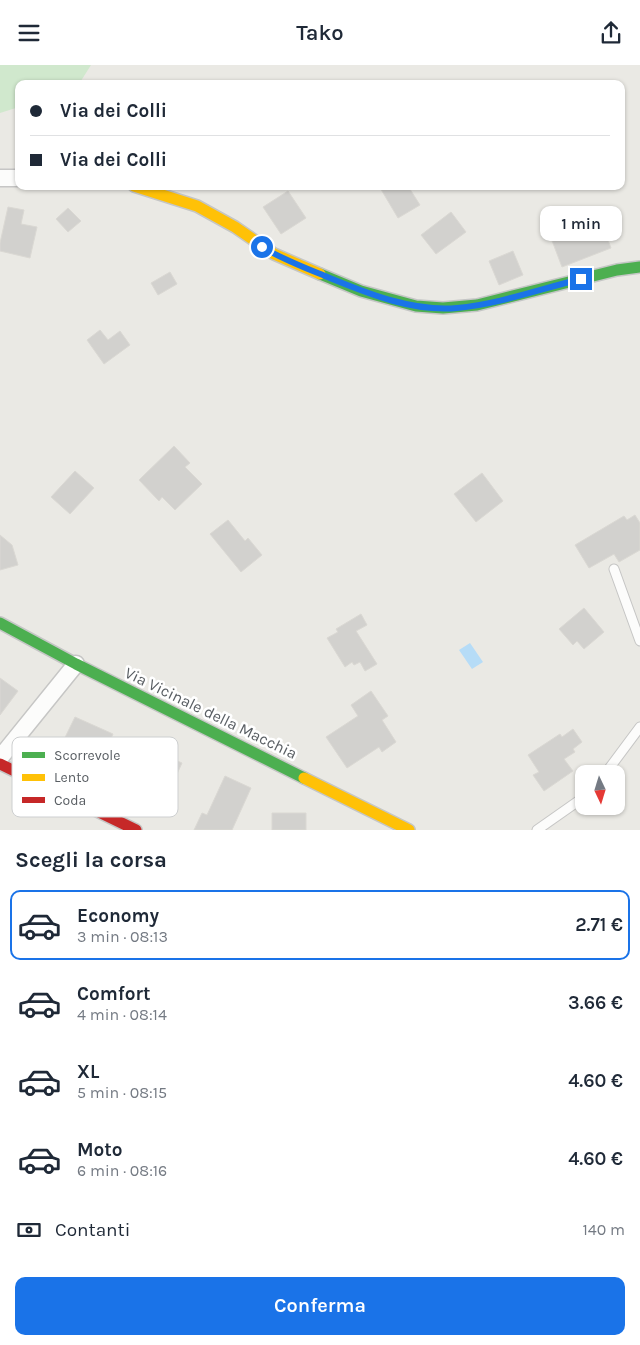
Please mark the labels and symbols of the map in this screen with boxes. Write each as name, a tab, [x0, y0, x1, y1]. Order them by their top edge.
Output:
callout: 1 min	[540, 207, 622, 241]
route start	[251, 236, 273, 258]
route end	[570, 268, 592, 290]
street label: Via Vicinale della Macchia	[122, 663, 300, 763]
legend	[12, 737, 178, 817]
text: Scorrevole	[54, 747, 120, 764]
north arrow	[575, 765, 625, 815]
text: Lento	[54, 769, 89, 786]
text: Coda	[54, 792, 86, 809]

